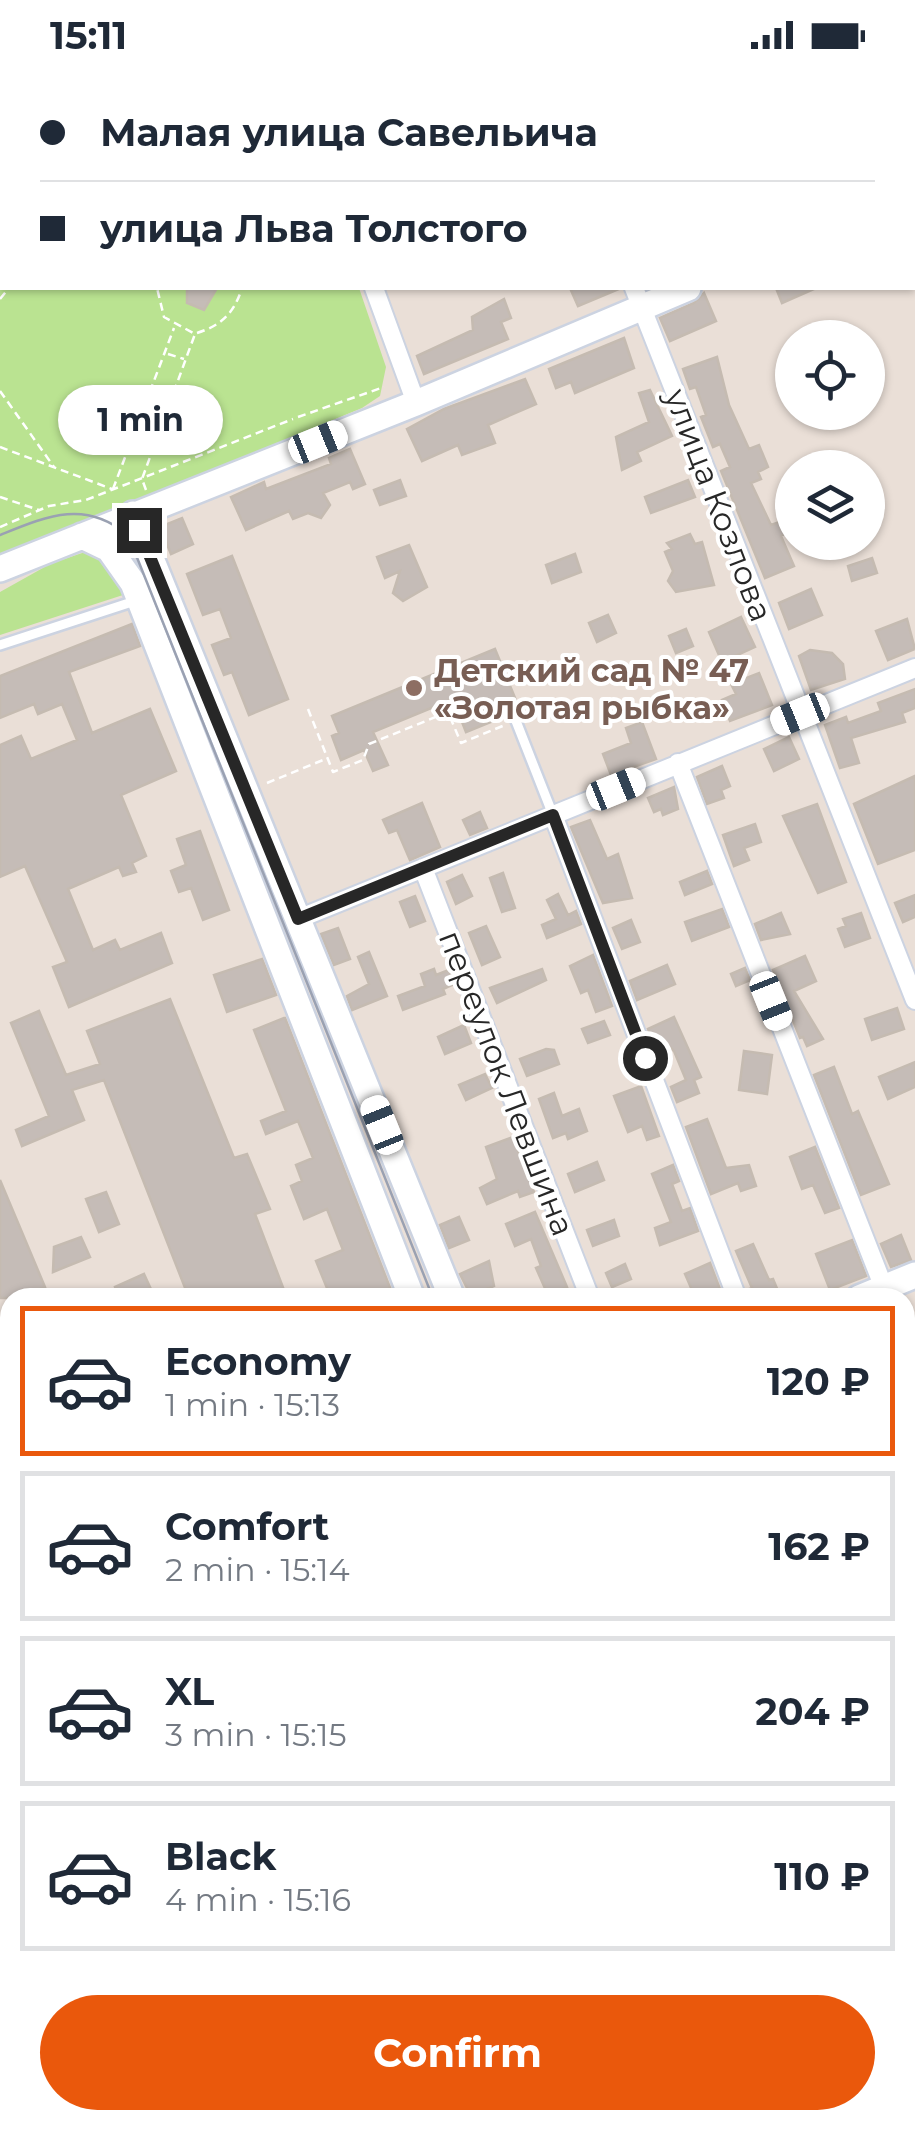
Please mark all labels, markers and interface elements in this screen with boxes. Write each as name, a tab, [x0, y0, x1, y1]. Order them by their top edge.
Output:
text: 15:11	[50, 12, 127, 59]
text: Малая улица Савельича	[100, 109, 598, 156]
text: улица Льва Толстого	[100, 205, 528, 252]
map controls	[775, 320, 885, 560]
button: locate	[775, 320, 885, 430]
street label: улица Козлова	[656, 382, 781, 627]
callout: 1 min	[56, 385, 222, 455]
text: 1 min	[97, 400, 184, 439]
car	[285, 417, 351, 467]
button: layers	[775, 450, 885, 560]
route end	[117, 508, 162, 553]
place label: Детский сад № 47 «Золотая рыбка»	[434, 651, 749, 727]
marker: Детский сад № 47 «Золотая рыбка»	[403, 677, 425, 699]
car	[767, 689, 833, 739]
car	[583, 764, 649, 814]
street label: переулок Левшина	[431, 925, 583, 1241]
car	[746, 968, 796, 1034]
route start	[623, 1036, 668, 1081]
car	[357, 1092, 407, 1158]
icon: car	[45, 1336, 135, 1426]
text: Economy	[165, 1338, 351, 1385]
text: 120 ₽	[767, 1358, 870, 1405]
text: 1 min · 15:13	[165, 1385, 340, 1424]
icon: car	[45, 1501, 135, 1591]
text: Comfort	[165, 1503, 329, 1550]
text: 162 ₽	[768, 1523, 870, 1570]
text: 2 min · 15:14	[165, 1550, 350, 1589]
icon: car	[45, 1666, 135, 1756]
text: XL	[165, 1668, 214, 1715]
text: 204 ₽	[755, 1688, 870, 1735]
text: 3 min · 15:15	[165, 1715, 347, 1754]
icon: car	[45, 1831, 135, 1921]
text: Black	[165, 1833, 276, 1880]
text: 110 ₽	[774, 1853, 870, 1900]
text: 4 min · 15:16	[165, 1880, 351, 1919]
button: Confirm	[40, 1995, 875, 2110]

